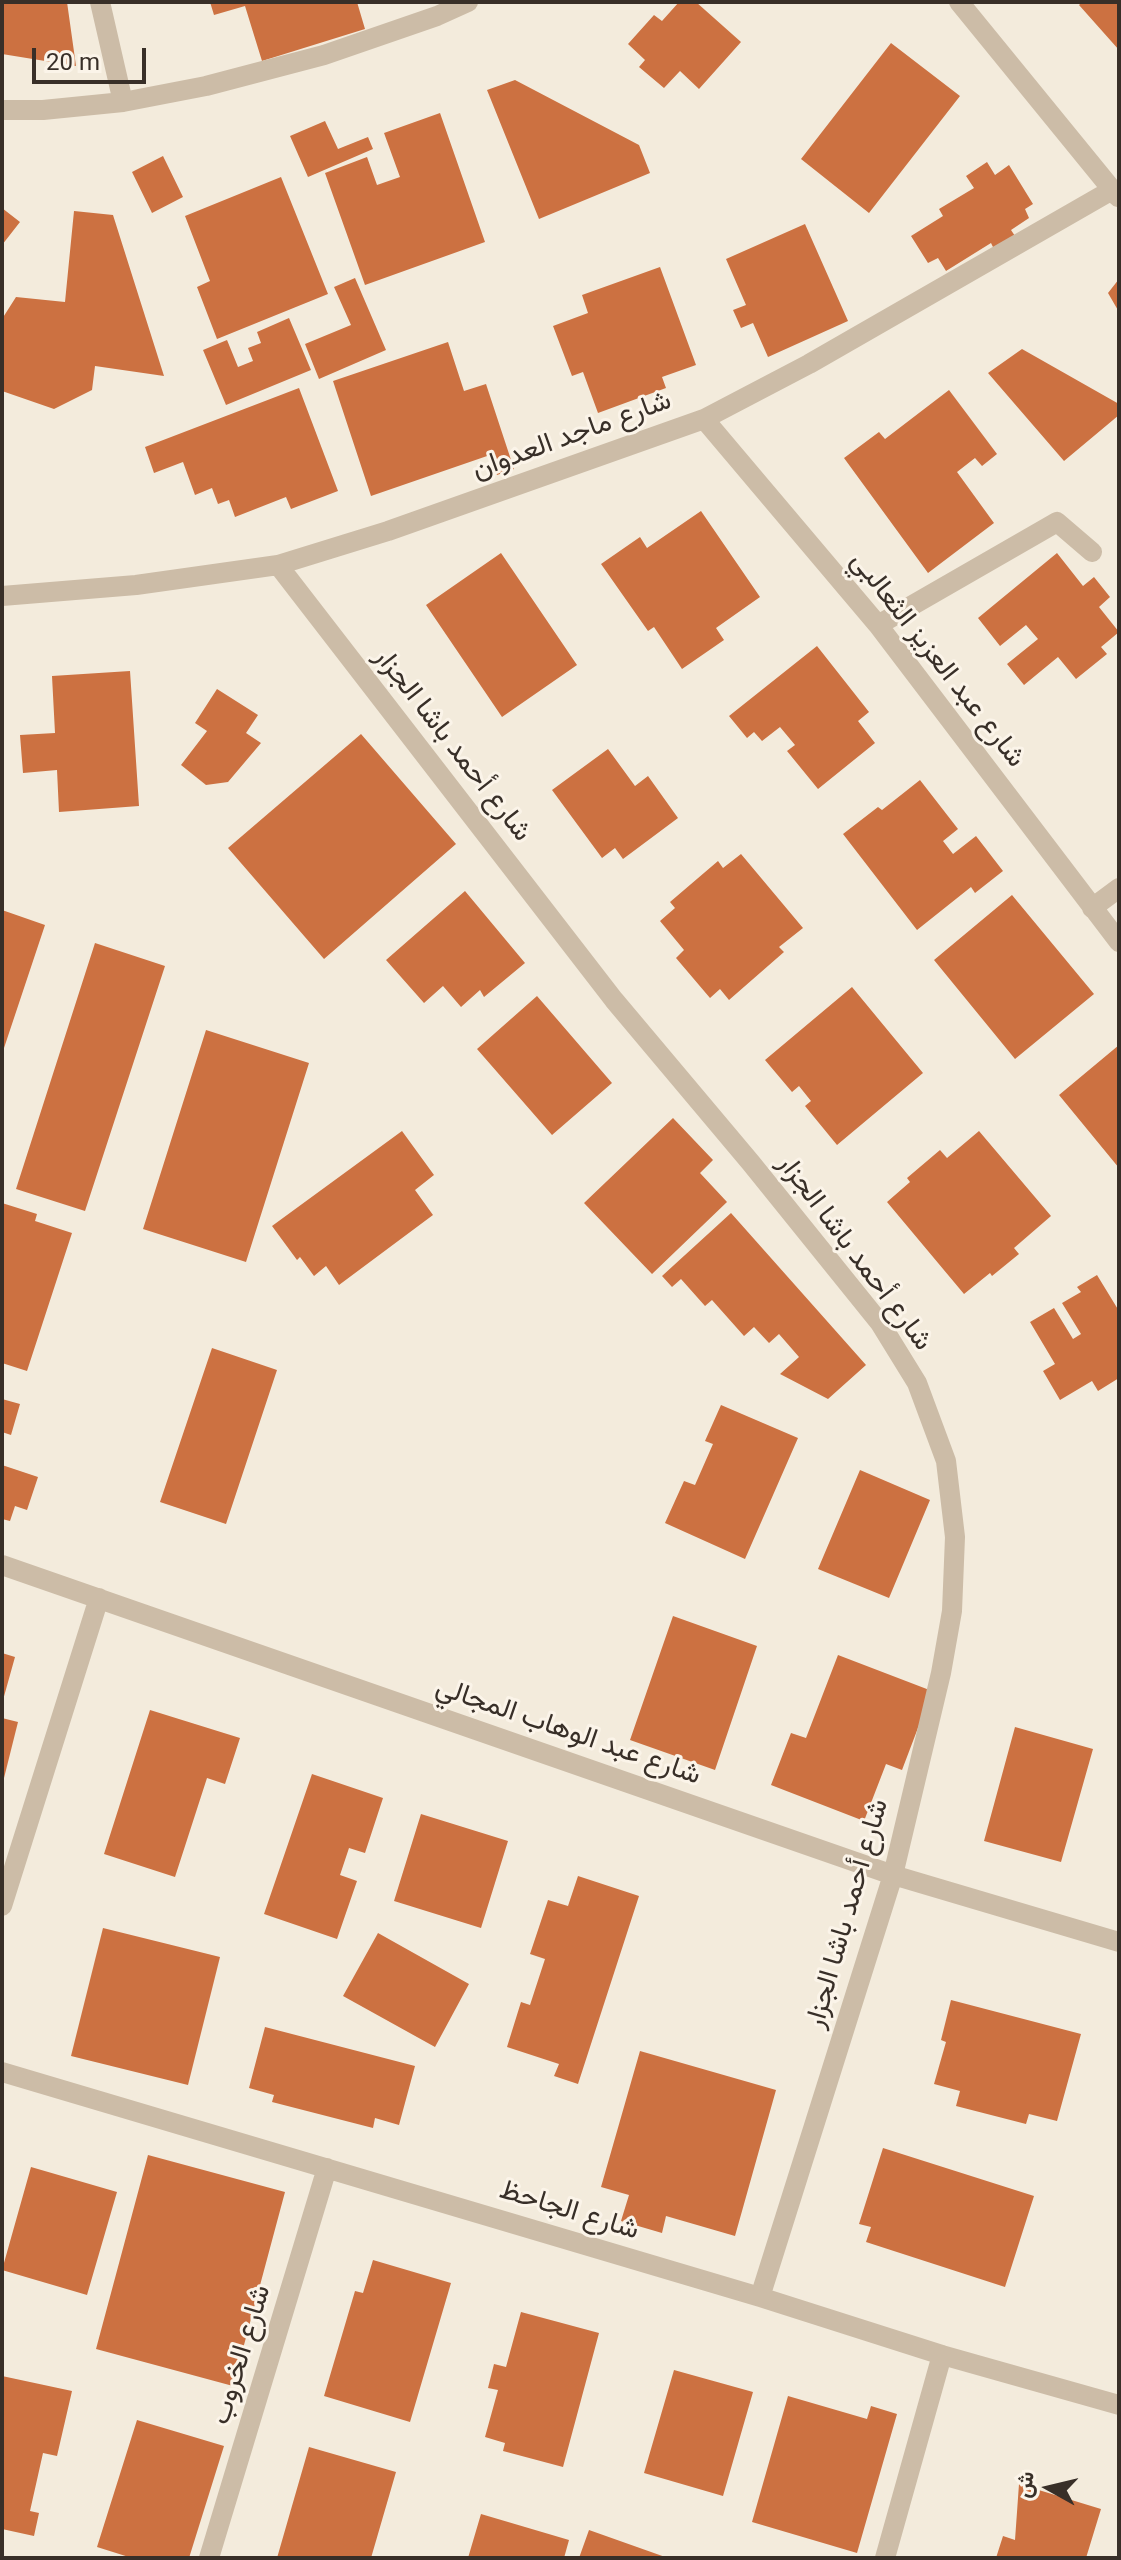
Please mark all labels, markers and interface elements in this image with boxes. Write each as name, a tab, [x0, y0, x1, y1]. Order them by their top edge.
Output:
scale bar	[36, 32, 150, 82]
text: 20 m	[46, 48, 100, 76]
street label: شارع ماجد العدوان	[468, 384, 676, 488]
street label: شارع عبد العزيز الثعالبي	[842, 545, 1032, 775]
street label: شارع أحمد باشا الجزار	[366, 641, 538, 849]
street label: شارع أحمد باشا الجزار	[769, 1148, 939, 1358]
street label: شارع عبد الوهاب المجالي	[431, 1671, 705, 1793]
street label: شارع أحمد باشا الجزار	[799, 1795, 897, 2033]
street label: شارع الجاحظ	[495, 2174, 643, 2248]
street label: شارع الخروب	[205, 2281, 279, 2429]
north arrow	[1009, 2448, 1089, 2528]
text: ش	[1011, 2470, 1039, 2499]

